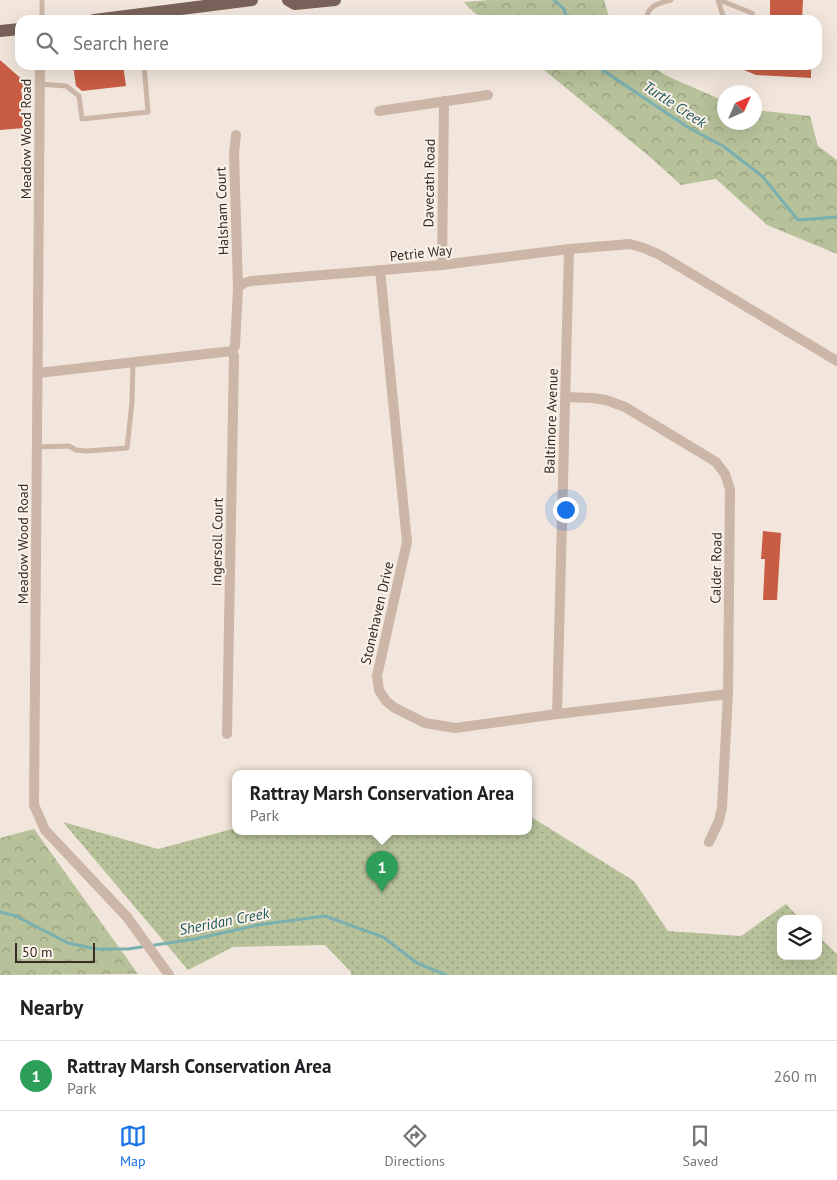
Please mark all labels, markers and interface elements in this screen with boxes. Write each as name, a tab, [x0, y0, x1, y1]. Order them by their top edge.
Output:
search box	[15, 15, 822, 70]
icon: search	[33, 29, 61, 57]
text: Search here	[73, 31, 169, 55]
water label: Turtle Creek	[640, 76, 711, 132]
street label: Meadow Wood Road	[17, 79, 35, 199]
north arrow	[717, 85, 762, 130]
street label: Davecath Road	[419, 138, 439, 228]
street label: Halsham Court	[211, 166, 233, 256]
street label: Petrie Way	[389, 241, 454, 265]
street label: Baltimore Avenue	[540, 368, 562, 474]
street label: Meadow Wood Road	[14, 484, 32, 604]
street label: Ingersoll Court	[207, 497, 227, 587]
your location	[553, 497, 579, 523]
street label: Calder Road	[706, 532, 726, 604]
street label: Stonehaven Drive	[356, 560, 398, 666]
popup	[232, 770, 532, 835]
text: Rattray Marsh Conservation Area	[250, 781, 514, 805]
text: Park	[250, 805, 279, 825]
pin: 1	[366, 851, 398, 892]
water label: Sheridan Creek	[177, 903, 272, 939]
map controls	[777, 915, 822, 960]
button: layers	[777, 915, 822, 960]
scale bar	[15, 940, 95, 963]
text: 50 m	[22, 943, 52, 961]
text: Nearby	[20, 994, 83, 1021]
text: Rattray Marsh Conservation Area	[67, 1054, 331, 1078]
text: 1	[31, 1066, 41, 1086]
text: 260 m	[774, 1066, 817, 1086]
text: Park	[67, 1078, 96, 1098]
tab: Map	[119, 1122, 147, 1170]
tab: Directions	[384, 1122, 445, 1170]
tab: Saved	[683, 1122, 718, 1170]

